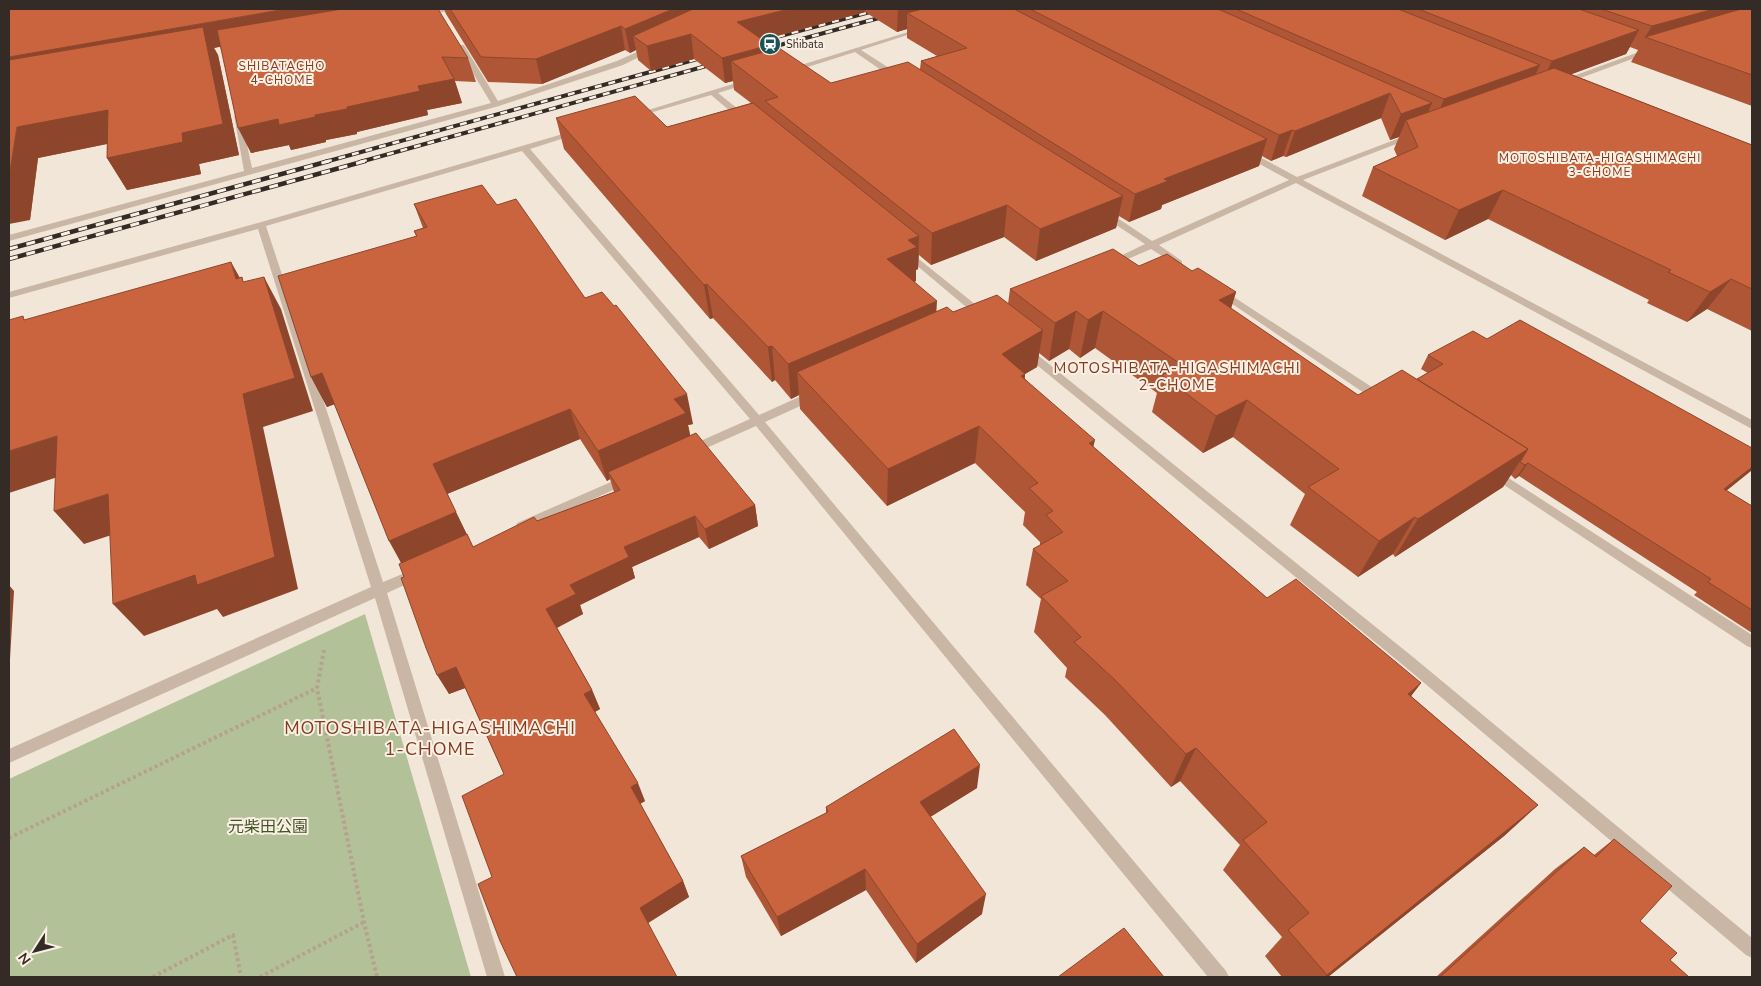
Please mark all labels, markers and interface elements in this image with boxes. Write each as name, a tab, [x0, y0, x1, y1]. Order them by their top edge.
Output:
station icon: Shibata	[758, 32, 782, 56]
place label: Shibata	[786, 37, 824, 52]
district label: SHIBATACHO 4-CHOME	[239, 58, 325, 88]
district label: MOTOSHIBATA-HIGASHIMACHI 3-CHOME	[1499, 150, 1701, 180]
district label: MOTOSHIBATA-HIGASHIMACHI 2-CHOME	[1053, 358, 1301, 395]
district label: MOTOSHIBATA-HIGASHIMACHI 1-CHOME	[284, 716, 576, 761]
park label: 元柴田公園	[228, 816, 308, 838]
north arrow	[10, 926, 60, 976]
text: N	[14, 949, 36, 968]

